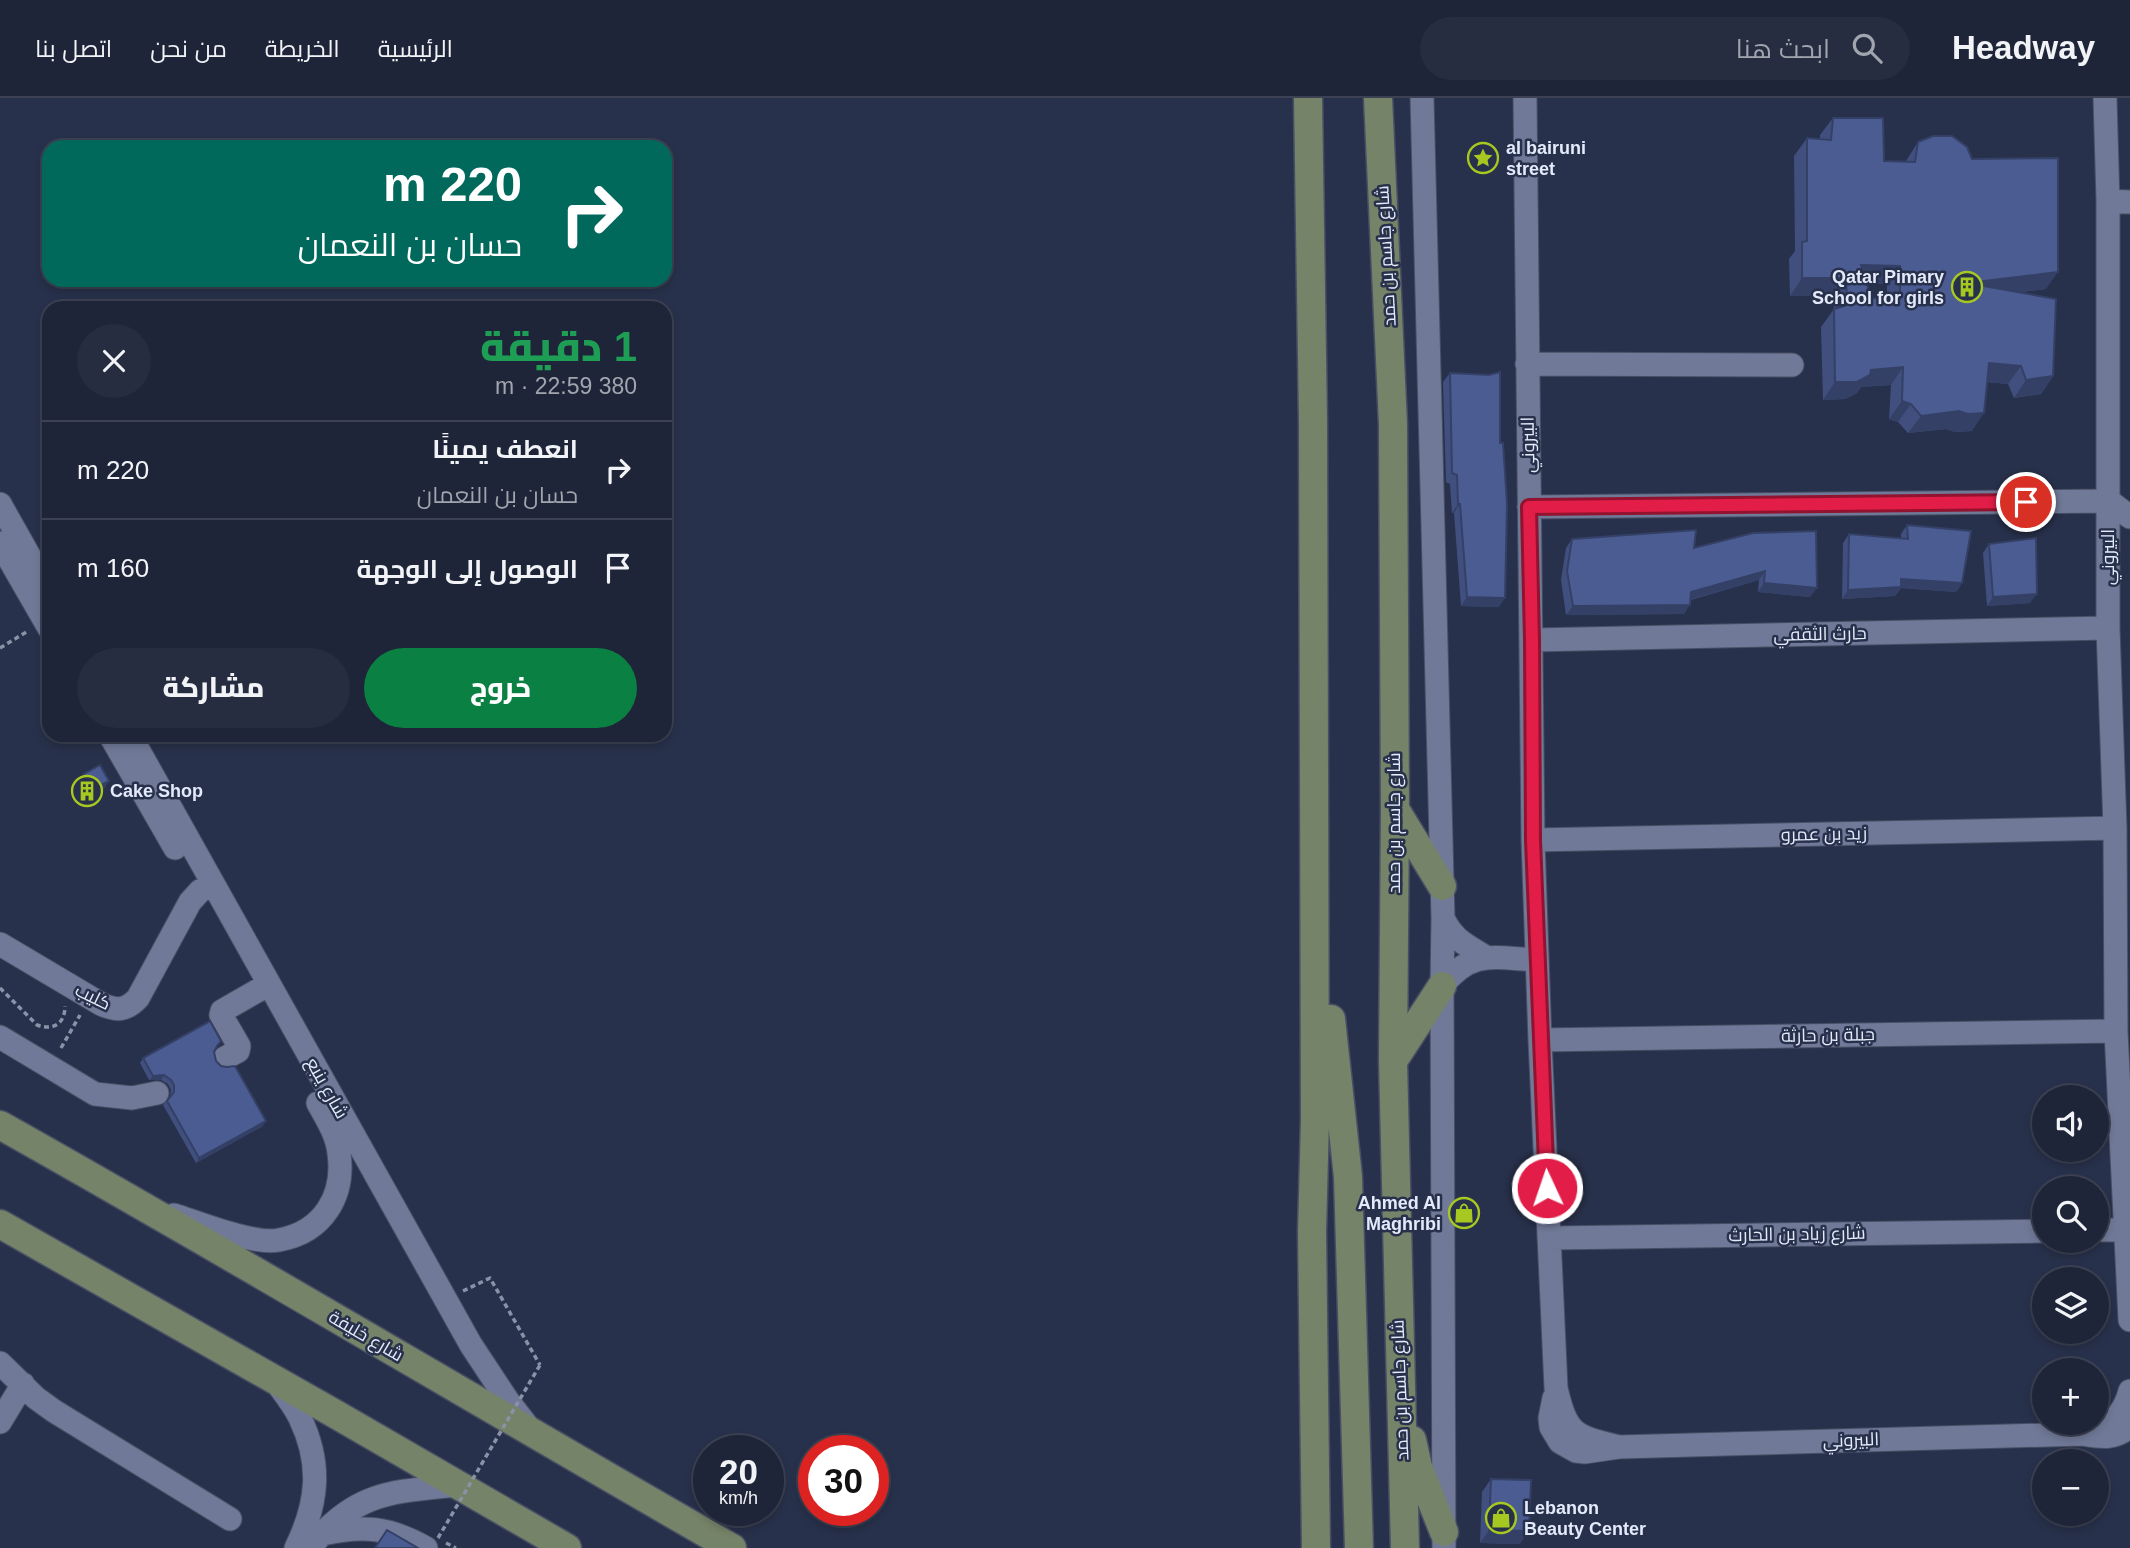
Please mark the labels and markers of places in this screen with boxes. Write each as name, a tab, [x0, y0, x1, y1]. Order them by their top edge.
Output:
place label: al bairuni street	[1506, 138, 1586, 179]
place icon: al bairuni street	[1466, 141, 1500, 175]
place label: Qatar Pimary School for girls	[1812, 267, 1944, 308]
building icon: Qatar Pimary School for girls	[1950, 270, 1984, 304]
pin	[1996, 472, 2056, 532]
building icon: Cake Shop	[70, 774, 104, 808]
place label: Cake Shop	[110, 781, 203, 801]
place label: Ahmed Al Maghribi	[1358, 1193, 1441, 1234]
shop icon: Ahmed Al Maghribi	[1447, 1196, 1481, 1230]
place label: Lebanon Beauty Center	[1524, 1498, 1646, 1539]
shop icon: Lebanon Beauty Center	[1484, 1501, 1518, 1535]

